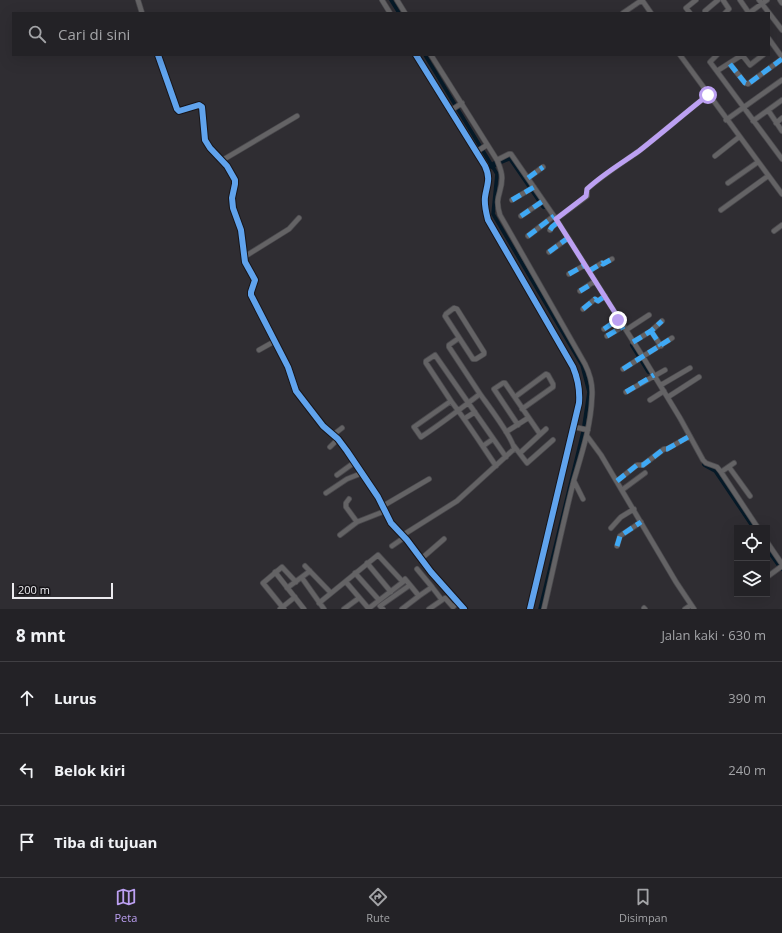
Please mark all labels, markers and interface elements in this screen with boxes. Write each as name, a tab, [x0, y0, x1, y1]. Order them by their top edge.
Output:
search box	[12, 12, 770, 56]
icon: search	[26, 23, 48, 45]
text: Cari di sini	[58, 24, 130, 44]
route start	[699, 86, 717, 104]
route end	[609, 311, 627, 329]
map controls	[734, 525, 770, 597]
button: locate	[734, 525, 770, 561]
button: layers	[734, 561, 770, 597]
scale bar	[12, 581, 113, 600]
text: 200 m	[18, 582, 50, 597]
text: 8 mnt	[16, 624, 65, 647]
text: Jalan kaki · 630 m	[661, 626, 766, 644]
icon: ahead	[16, 687, 38, 709]
text: Lurus	[54, 688, 96, 708]
text: 390 m	[728, 689, 766, 707]
icon: left	[16, 759, 38, 781]
text: Belok kiri	[54, 760, 125, 780]
text: 240 m	[728, 761, 766, 779]
icon: arrive	[16, 831, 38, 853]
text: Tiba di tujuan	[54, 832, 157, 852]
tab: Peta	[114, 886, 137, 925]
tab: Rute	[366, 886, 390, 925]
tab: Disimpan	[619, 886, 667, 925]

